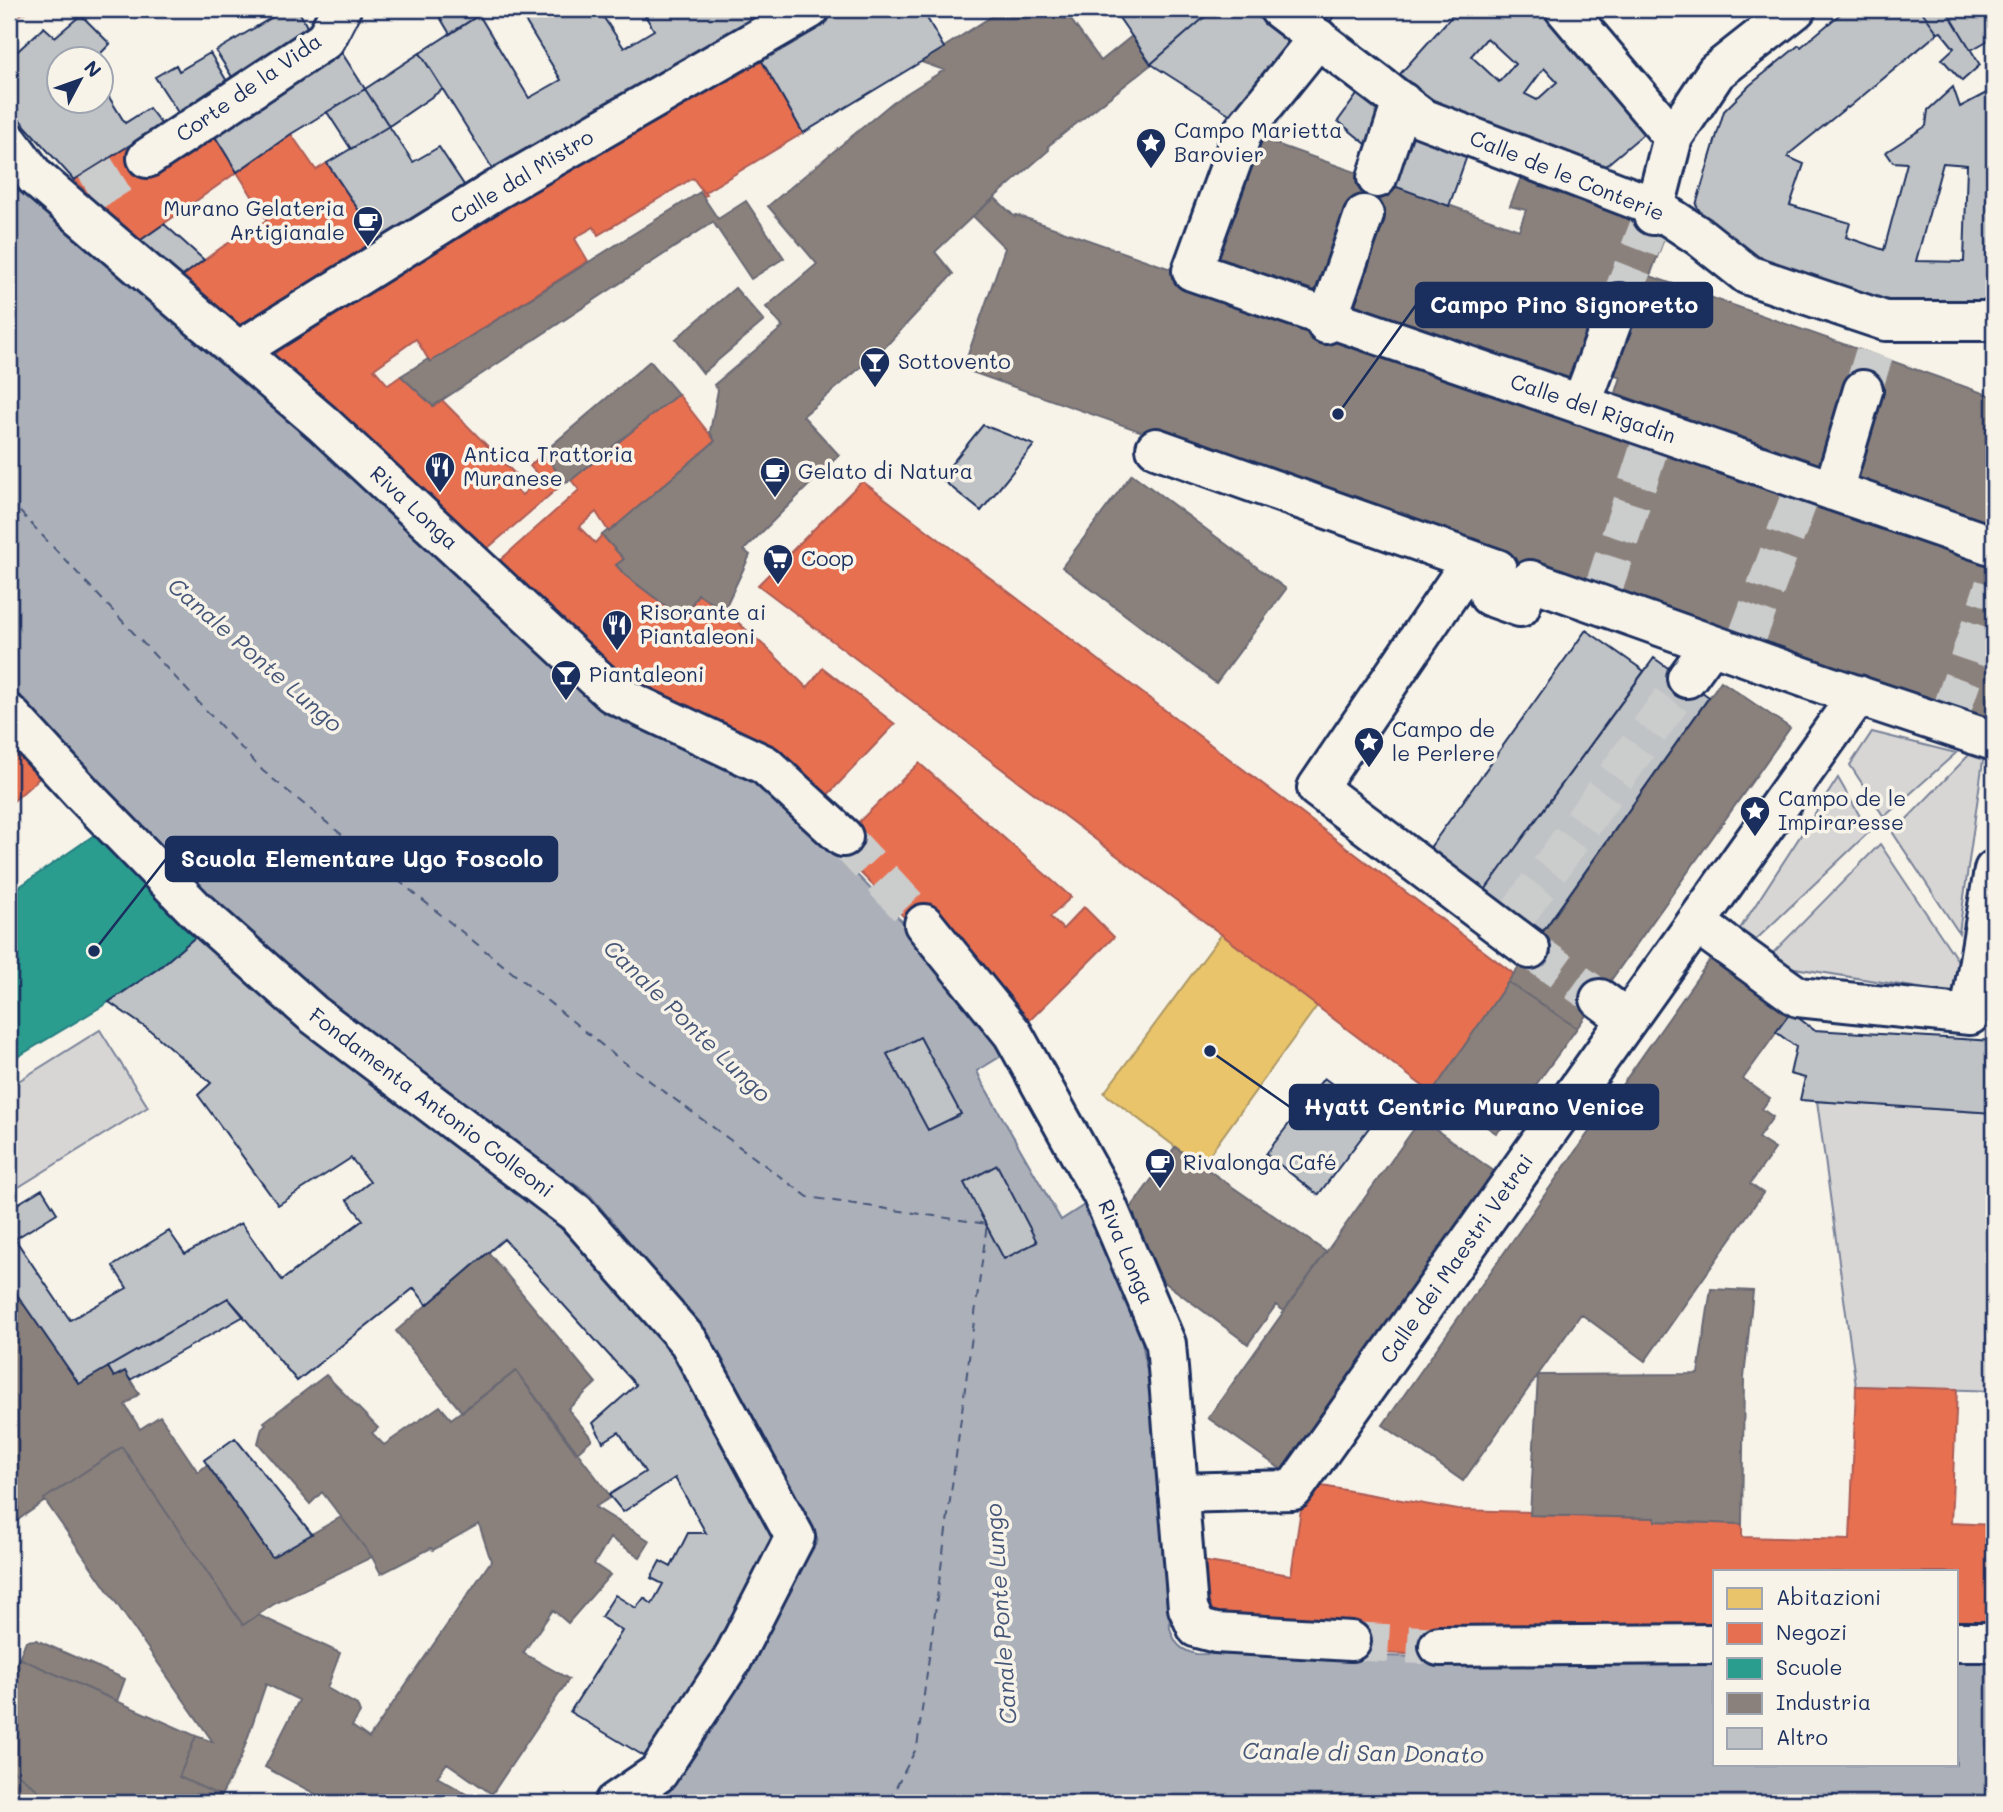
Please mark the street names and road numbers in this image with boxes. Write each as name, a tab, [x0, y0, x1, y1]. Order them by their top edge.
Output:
street label: Corte de la Vida	[170, 27, 326, 147]
street label: Calle dal Mistro	[445, 122, 598, 229]
street label: Calle de le Conterie	[1466, 123, 1669, 226]
street label: Calle del Rigadin	[1507, 367, 1680, 449]
street label: Riva Longa	[365, 459, 465, 555]
street label: Fondamenta Antonio Colleoni	[304, 1001, 560, 1203]
street label: Calle dei Maestri Vetrai	[1373, 1148, 1538, 1368]
street label: Riva Longa	[1093, 1195, 1162, 1308]

